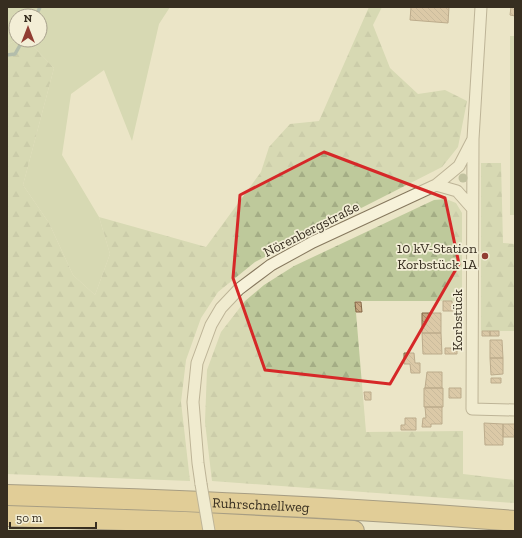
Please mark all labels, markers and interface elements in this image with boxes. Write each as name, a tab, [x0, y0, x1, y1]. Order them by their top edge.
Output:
north arrow	[8, 8, 48, 48]
text: N	[24, 12, 33, 25]
street label: Nörenbergstraße	[261, 198, 362, 261]
place label: 10 kV-Station Korbstück 1A	[397, 240, 478, 273]
marker: 10 kV-Station Korbstück 1A	[480, 251, 490, 261]
street label: Korbstück	[449, 288, 466, 351]
street label: Ruhrschnellweg	[212, 494, 310, 516]
scale bar	[10, 504, 96, 530]
text: 50 m	[16, 511, 43, 525]

